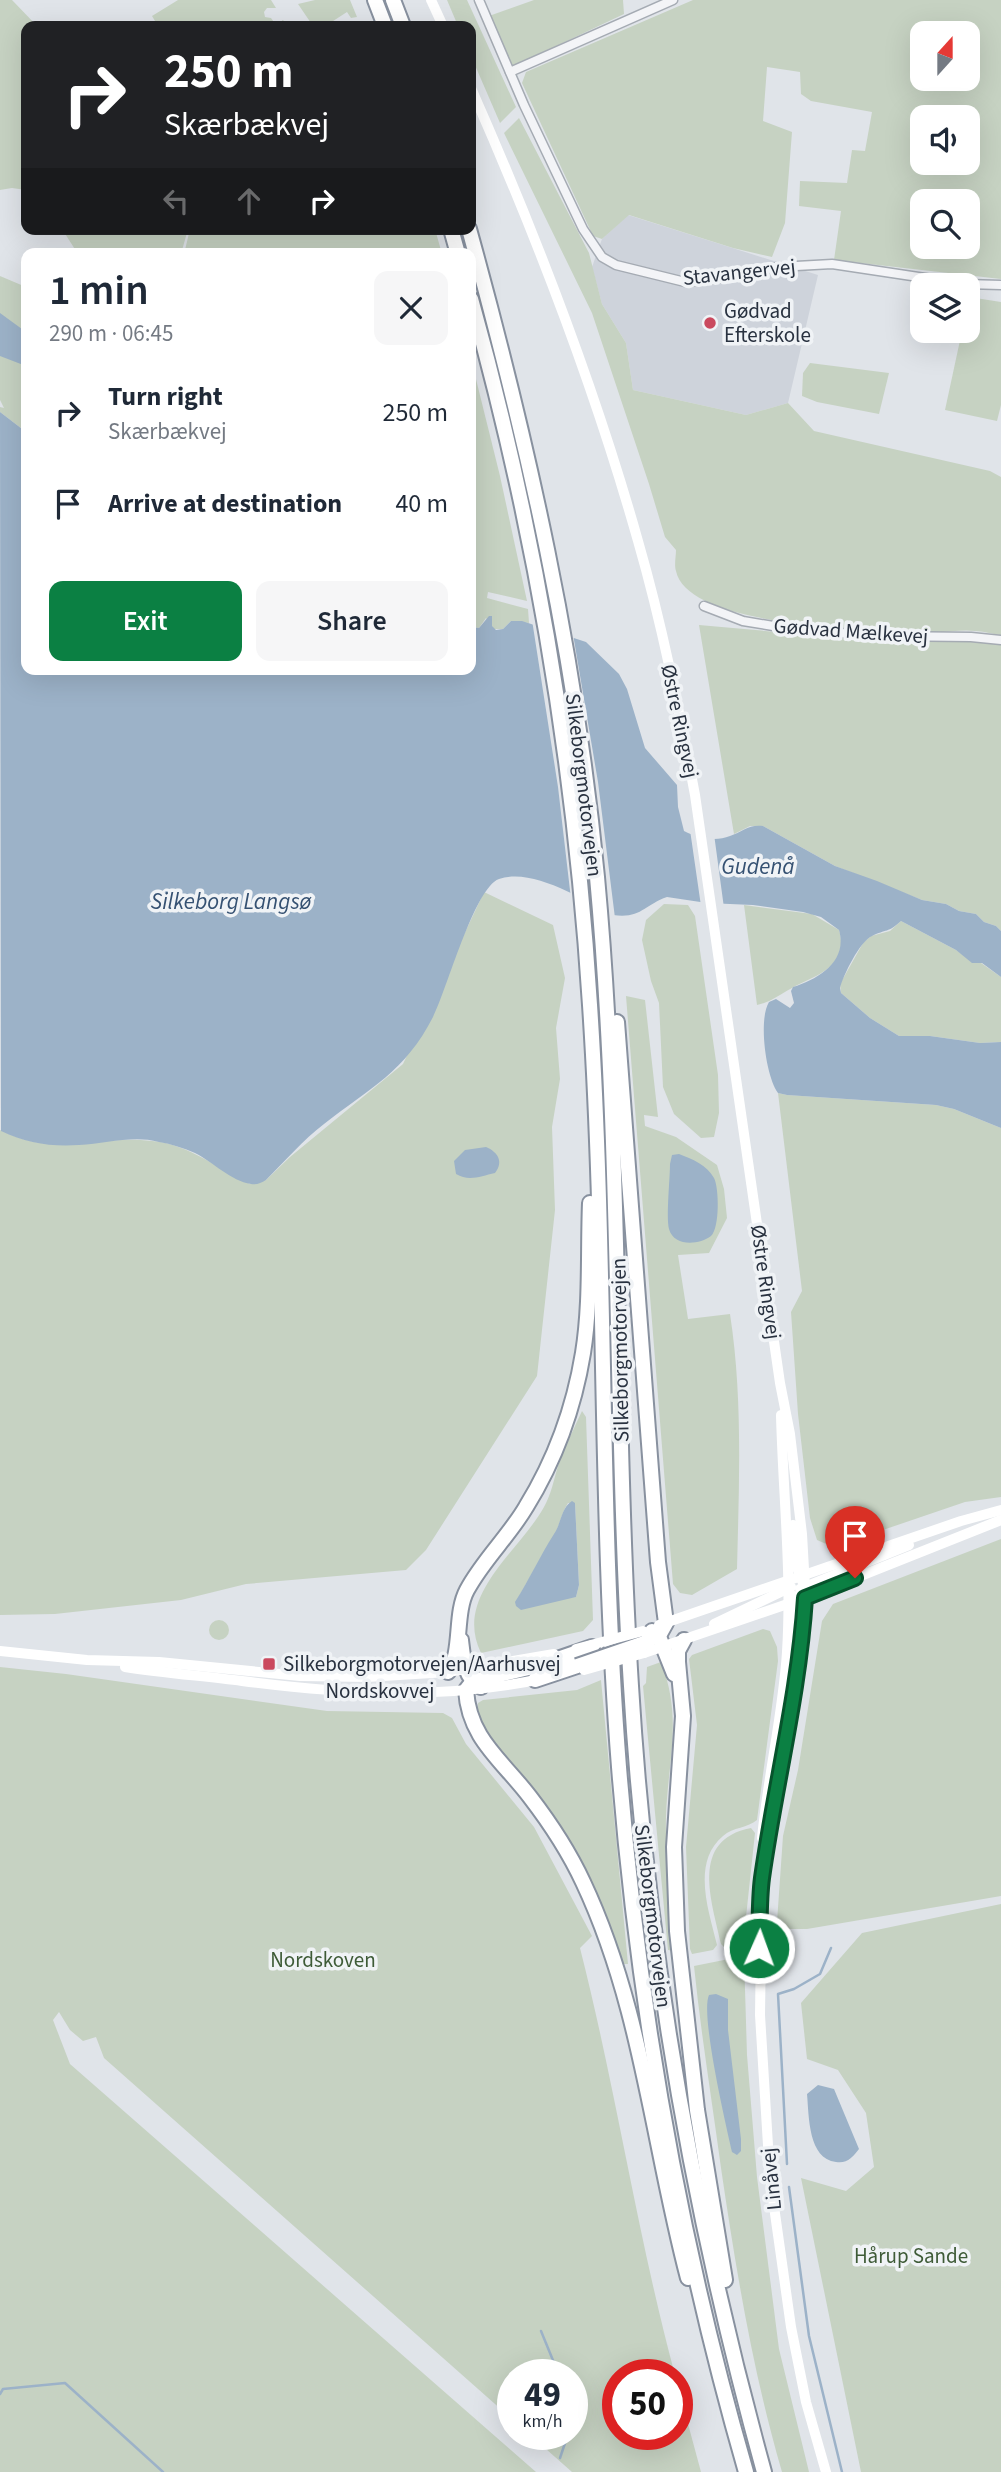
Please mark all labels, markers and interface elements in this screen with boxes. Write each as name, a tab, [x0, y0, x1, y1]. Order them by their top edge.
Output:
north arrow	[910, 21, 980, 91]
map controls	[910, 21, 980, 343]
text: 250 m	[164, 37, 293, 107]
icon: right	[49, 49, 140, 140]
text: Skærbækvej	[164, 102, 329, 148]
button: sound	[910, 105, 980, 175]
icon: left	[157, 182, 195, 220]
icon: ahead	[230, 182, 268, 220]
icon: right	[303, 182, 341, 220]
button: search	[910, 189, 980, 259]
street label: Stavangervej	[681, 251, 797, 293]
text: 1 min	[49, 261, 149, 321]
button: close	[374, 271, 448, 345]
button: layers	[910, 273, 980, 343]
place label: Gødvad Efterskole	[724, 296, 811, 350]
marker: Gødvad Efterskole	[702, 315, 718, 331]
text: 290 m · 06:45	[49, 317, 173, 350]
text: Turn right	[108, 378, 223, 415]
icon: right	[49, 394, 87, 432]
text: 250 m	[382, 394, 448, 431]
text: Skærbækvej	[108, 415, 227, 448]
icon: arrive	[49, 485, 87, 523]
text: Arrive at destination	[108, 485, 342, 522]
text: 40 m	[395, 485, 448, 522]
button: Exit	[49, 581, 242, 661]
button: Share	[256, 581, 448, 661]
street label: Gødvad Mælkevej	[773, 611, 929, 651]
street label: Østre Ringvej	[653, 661, 707, 781]
street label: Silkeborgmotorvejen	[558, 692, 610, 878]
water label: Gudenå	[721, 850, 795, 883]
water label: Silkeborg Langsø	[151, 885, 313, 918]
street label: Østre Ringvej	[743, 1223, 789, 1341]
street label: Silkeborgmotorvejen	[603, 1258, 637, 1442]
pin	[825, 1506, 885, 1578]
icon: arrive	[836, 1517, 874, 1555]
place label: Silkeborgmotorvejen/Aarhusvej	[283, 1649, 561, 1679]
marker: Silkeborgmotorvejen/Aarhusvej	[261, 1656, 277, 1672]
street label: Nordskovvej	[326, 1676, 434, 1706]
street label: Silkeborgmotorvejen	[627, 1823, 679, 2009]
position arrow	[722, 1911, 796, 1985]
park label: Nordskoven	[270, 1945, 376, 1975]
street label: Linåvej	[753, 2146, 789, 2212]
park label: Hårup Sande	[854, 2241, 968, 2271]
speed limit sign: 50	[602, 2359, 693, 2450]
text: 49	[524, 2370, 561, 2420]
text: km/h	[523, 2409, 562, 2434]

